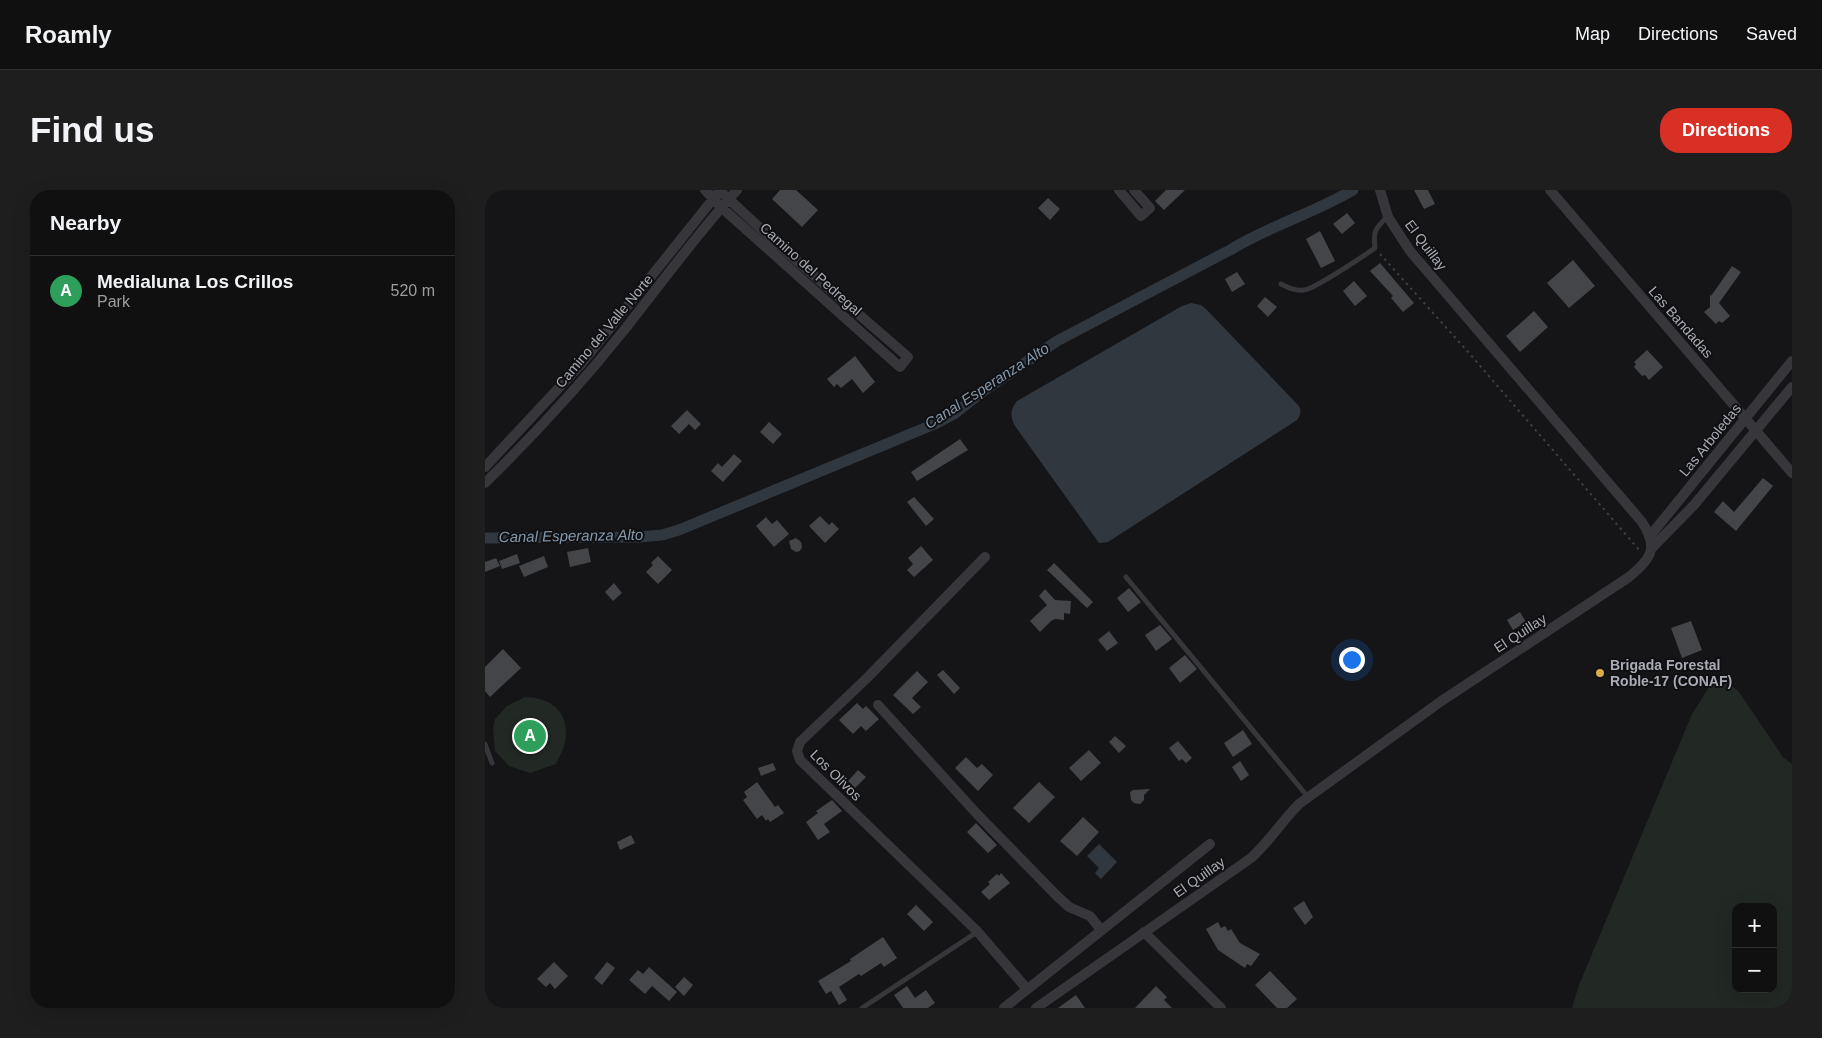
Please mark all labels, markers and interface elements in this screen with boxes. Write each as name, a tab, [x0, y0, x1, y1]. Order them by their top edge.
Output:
text: Roamly	[25, 21, 112, 48]
text: Map	[1575, 24, 1610, 44]
text: Directions	[1638, 24, 1718, 44]
text: Saved	[1746, 24, 1797, 44]
button: Directions	[1660, 108, 1792, 153]
text: Find us	[30, 110, 154, 149]
text: Nearby	[50, 211, 121, 234]
street label: El Quillay	[1402, 217, 1450, 273]
street label: Camino del Pedregal	[757, 219, 865, 319]
text: Medialuna Los Crillos	[97, 271, 293, 292]
street label: Camino del Valle Norte	[552, 271, 656, 391]
text: A	[60, 282, 72, 299]
text: 520 m	[391, 282, 435, 299]
street label: Las Bandadas	[1646, 283, 1716, 361]
text: Park	[97, 293, 130, 310]
water label: Canal Esperanza Alto	[921, 339, 1052, 432]
street label: Las Arboledas	[1676, 400, 1744, 480]
water label: Canal Esperanza Alto	[499, 526, 643, 545]
street label: El Quillay	[1491, 610, 1549, 656]
your location	[1339, 647, 1365, 673]
place label: Brigada Forestal Roble-17 (CONAF)	[1610, 657, 1732, 689]
marker: Brigada Forestal Roble-17 (CONAF)	[1594, 667, 1606, 679]
pin: A	[514, 717, 546, 755]
street label: Los Olivos	[807, 746, 865, 804]
street label: El Quillay	[1170, 853, 1228, 901]
map controls	[1732, 903, 1777, 993]
button: +	[1732, 903, 1777, 948]
button: −	[1732, 948, 1777, 993]

